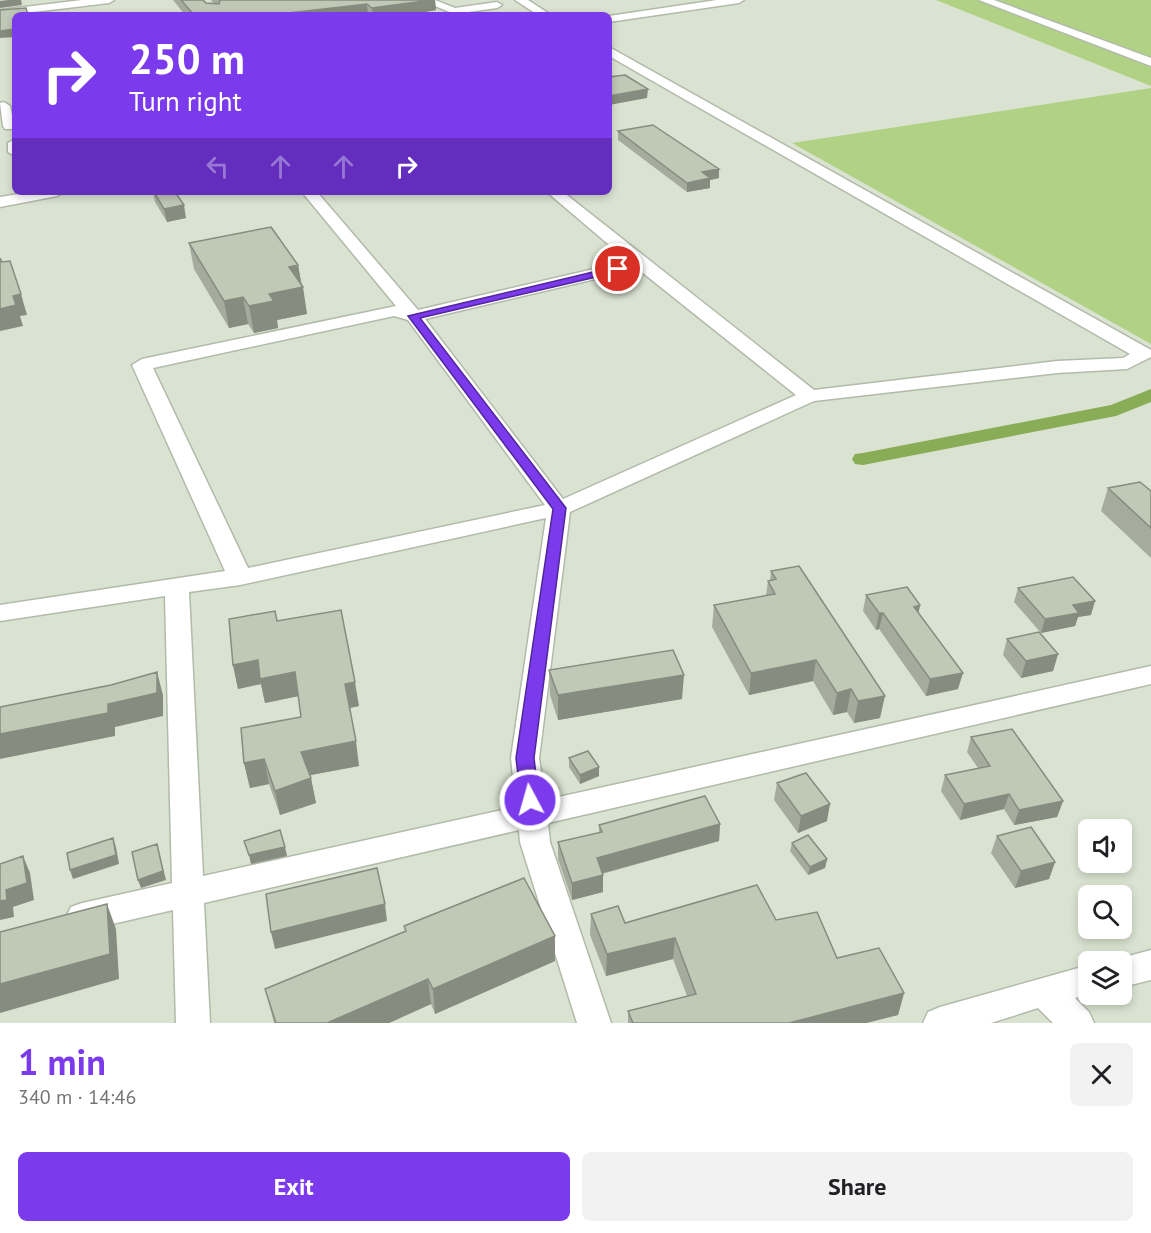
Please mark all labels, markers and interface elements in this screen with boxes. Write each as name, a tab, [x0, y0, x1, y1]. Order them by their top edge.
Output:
text: 250 m	[129, 31, 245, 86]
icon: right	[30, 36, 108, 114]
text: Turn right	[129, 84, 242, 118]
icon: left	[201, 150, 234, 183]
icon: ahead	[264, 150, 297, 183]
icon: ahead	[327, 150, 360, 183]
icon: right	[390, 150, 423, 183]
pin	[592, 243, 643, 294]
icon: arrive	[601, 252, 634, 285]
position arrow	[498, 768, 562, 832]
map controls	[1078, 819, 1132, 1005]
button: sound	[1078, 819, 1132, 873]
button: search	[1078, 885, 1132, 939]
button: layers	[1078, 951, 1132, 1005]
text: 1 min	[18, 1038, 106, 1085]
button: close	[1070, 1043, 1133, 1106]
text: 340 m · 14:46	[18, 1084, 136, 1110]
button: Exit	[18, 1152, 570, 1221]
button: Share	[582, 1152, 1133, 1221]

